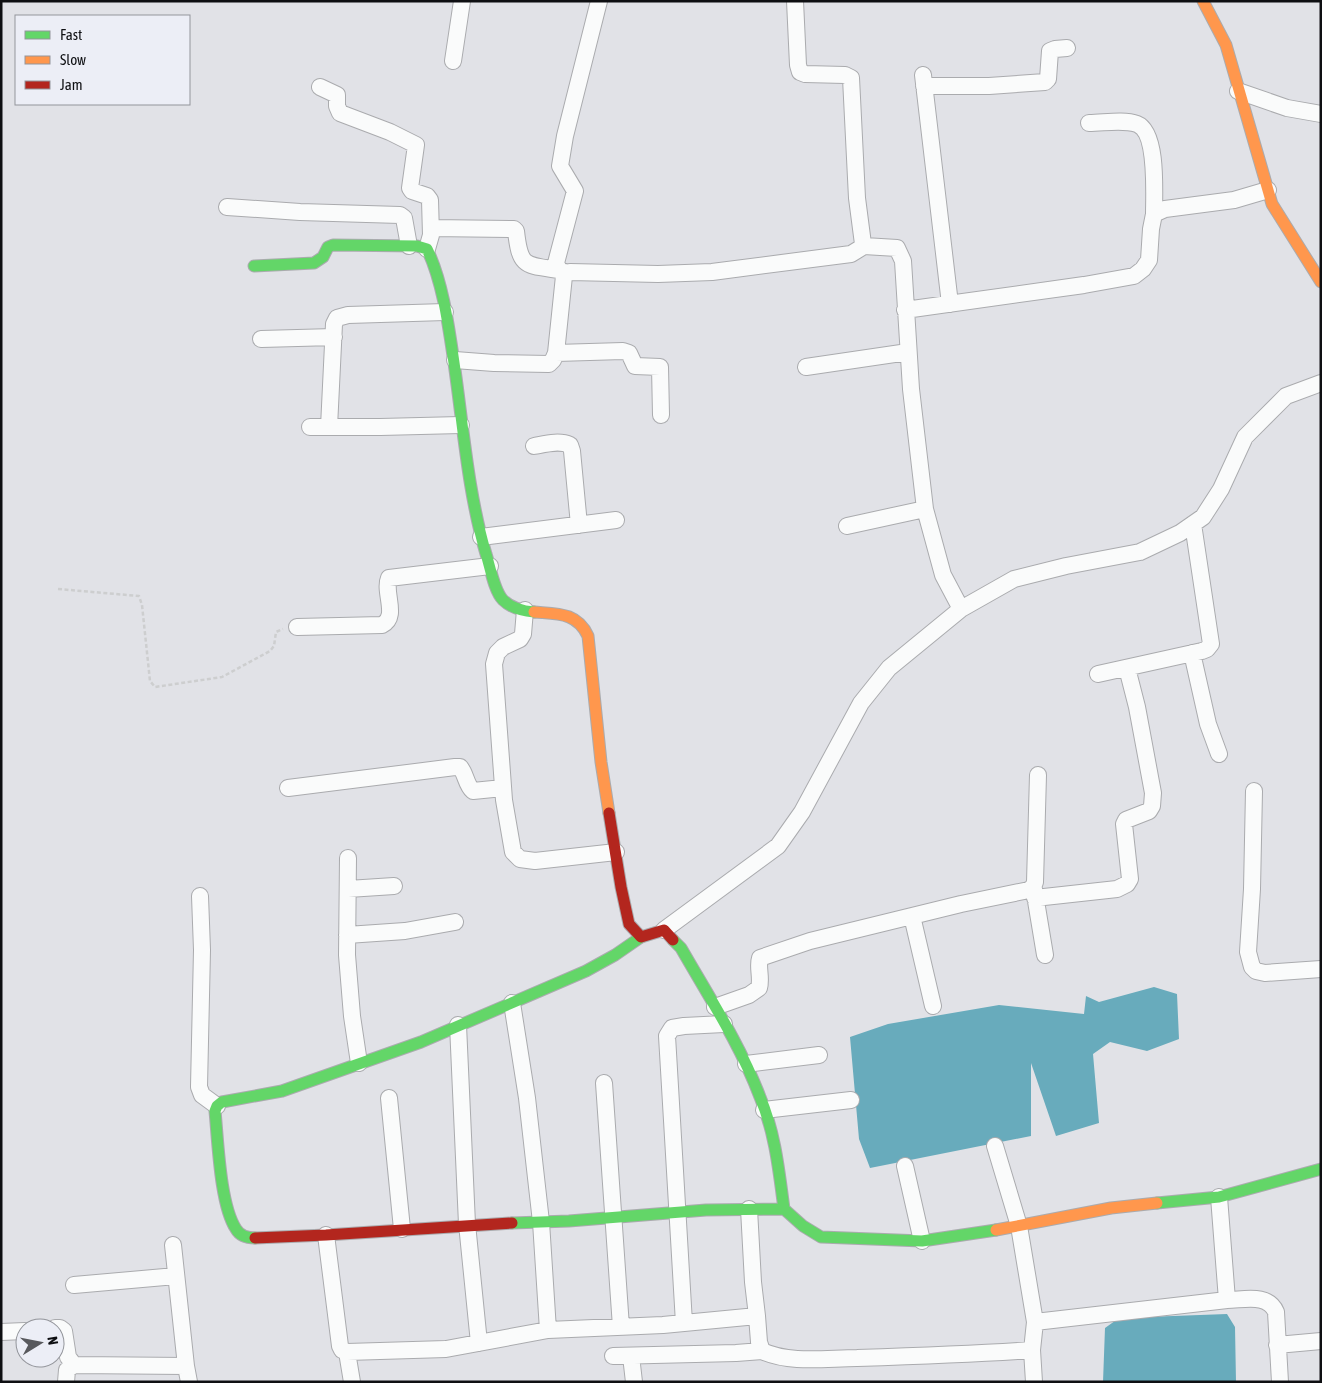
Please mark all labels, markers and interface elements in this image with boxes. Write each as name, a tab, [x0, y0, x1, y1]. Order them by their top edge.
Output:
legend	[15, 15, 190, 105]
text: Fast	[60, 26, 82, 43]
text: Slow	[60, 51, 86, 68]
text: Jam	[60, 76, 83, 93]
north arrow	[15, 1318, 65, 1368]
text: N	[44, 1335, 61, 1346]

